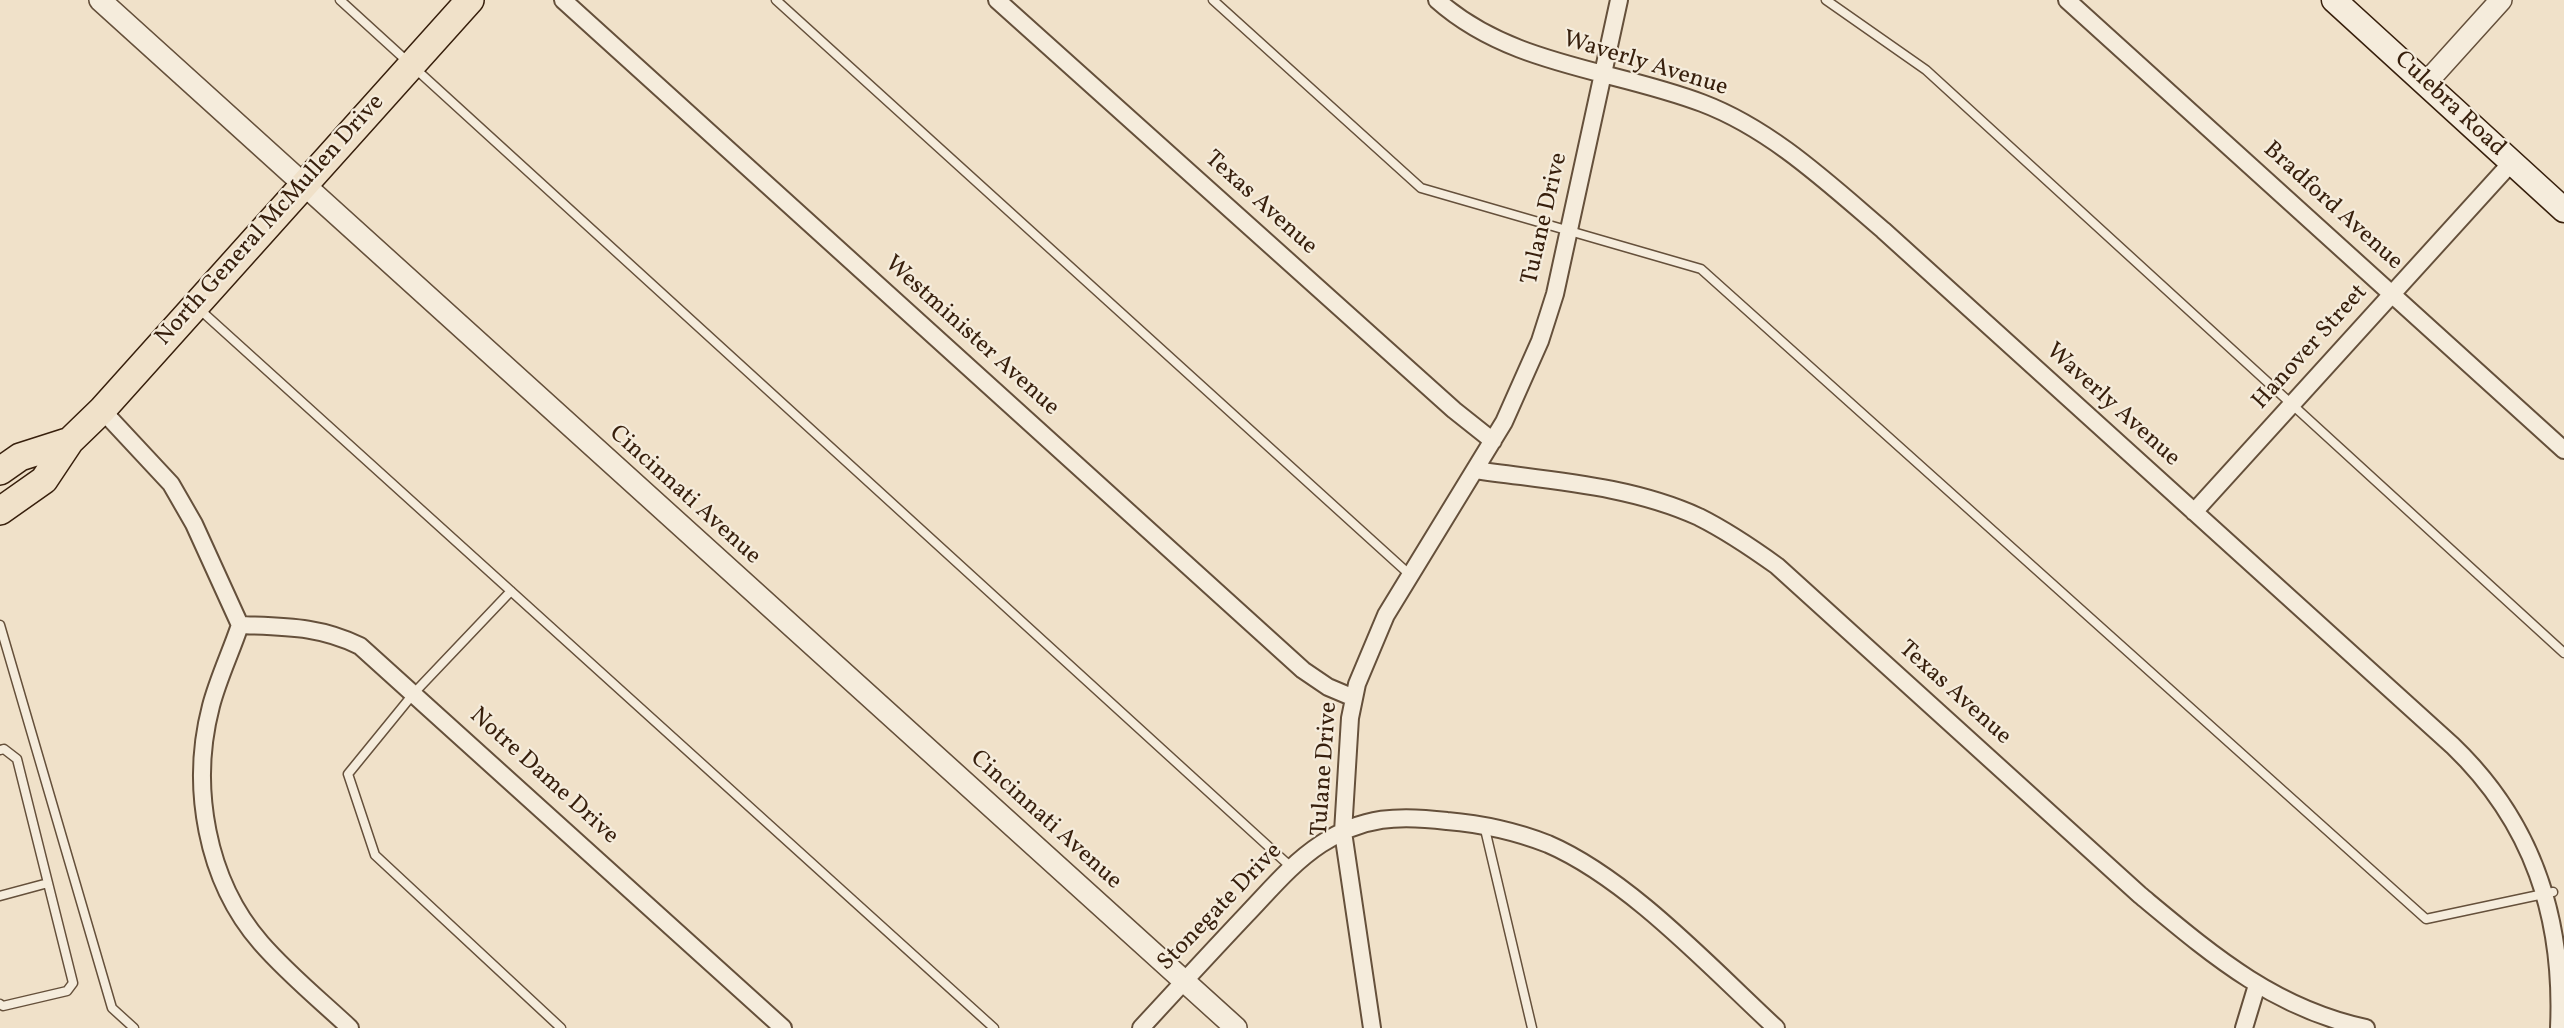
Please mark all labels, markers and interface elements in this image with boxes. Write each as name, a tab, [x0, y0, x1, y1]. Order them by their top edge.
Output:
street label: Waverly Avenue	[1559, 26, 1731, 104]
street label: Culebra Road	[2387, 46, 2511, 164]
street label: North General McMullen Drive	[150, 89, 392, 353]
street label: Bradford Avenue	[2256, 137, 2408, 277]
street label: Texas Avenue	[1198, 146, 1322, 262]
street label: Tulane Drive	[1517, 150, 1575, 288]
street label: Westminister Avenue	[878, 251, 1064, 423]
street label: Hanover Street	[2247, 279, 2375, 417]
street label: Waverly Avenue	[2039, 338, 2185, 474]
street label: Cincinnati Avenue	[602, 420, 766, 572]
street label: Texas Avenue	[1892, 636, 2016, 752]
street label: Tulane Drive	[1307, 701, 1345, 837]
street label: Notre Dame Drive	[462, 702, 624, 852]
street label: Cincinnati Avenue	[963, 745, 1127, 897]
street label: Stonegate Drive	[1153, 838, 1289, 978]

